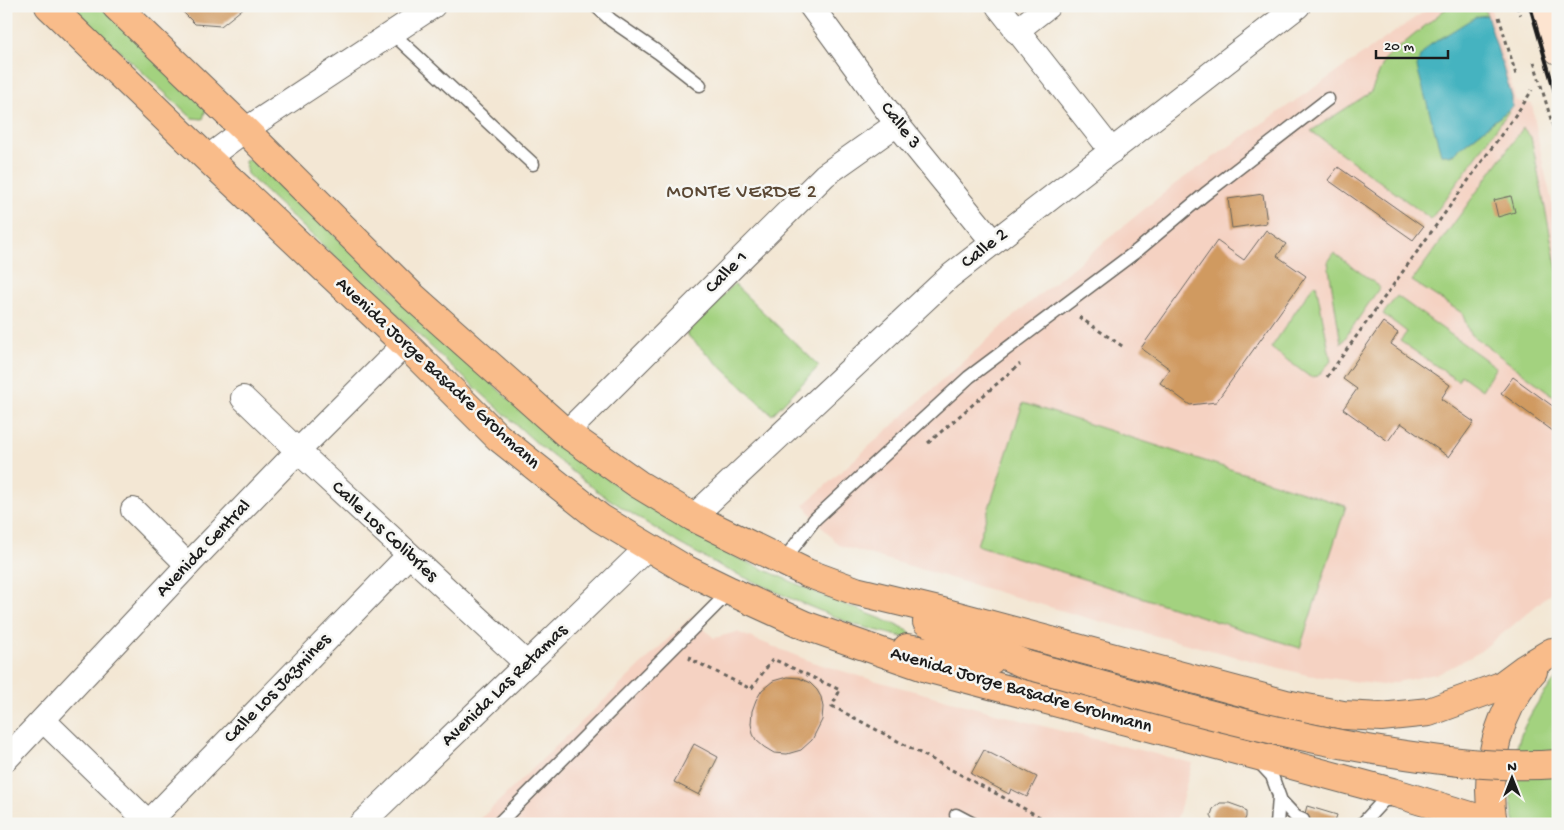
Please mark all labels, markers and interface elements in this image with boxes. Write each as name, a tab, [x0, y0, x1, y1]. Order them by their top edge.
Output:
scale bar	[1376, 28, 1449, 60]
text: 20 m	[1384, 38, 1414, 56]
street label: Calle 3	[875, 98, 926, 154]
district label: MONTE VERDE 2	[667, 182, 817, 205]
street label: Calle 2	[957, 224, 1013, 274]
street label: Calle 1	[701, 247, 753, 299]
street label: Avenida Jorge Basadre Grohmann	[330, 273, 544, 475]
street label: Calle Los Colibríes	[326, 477, 443, 588]
street label: Avenida Central	[152, 495, 256, 603]
street label: Avenida Las Retamas	[437, 619, 574, 752]
street label: Calle Los Jazmines	[220, 628, 337, 749]
street label: Avenida Jorge Basadre Grohmann	[887, 643, 1155, 739]
north arrow	[1486, 752, 1536, 802]
text: N	[1507, 759, 1517, 776]

